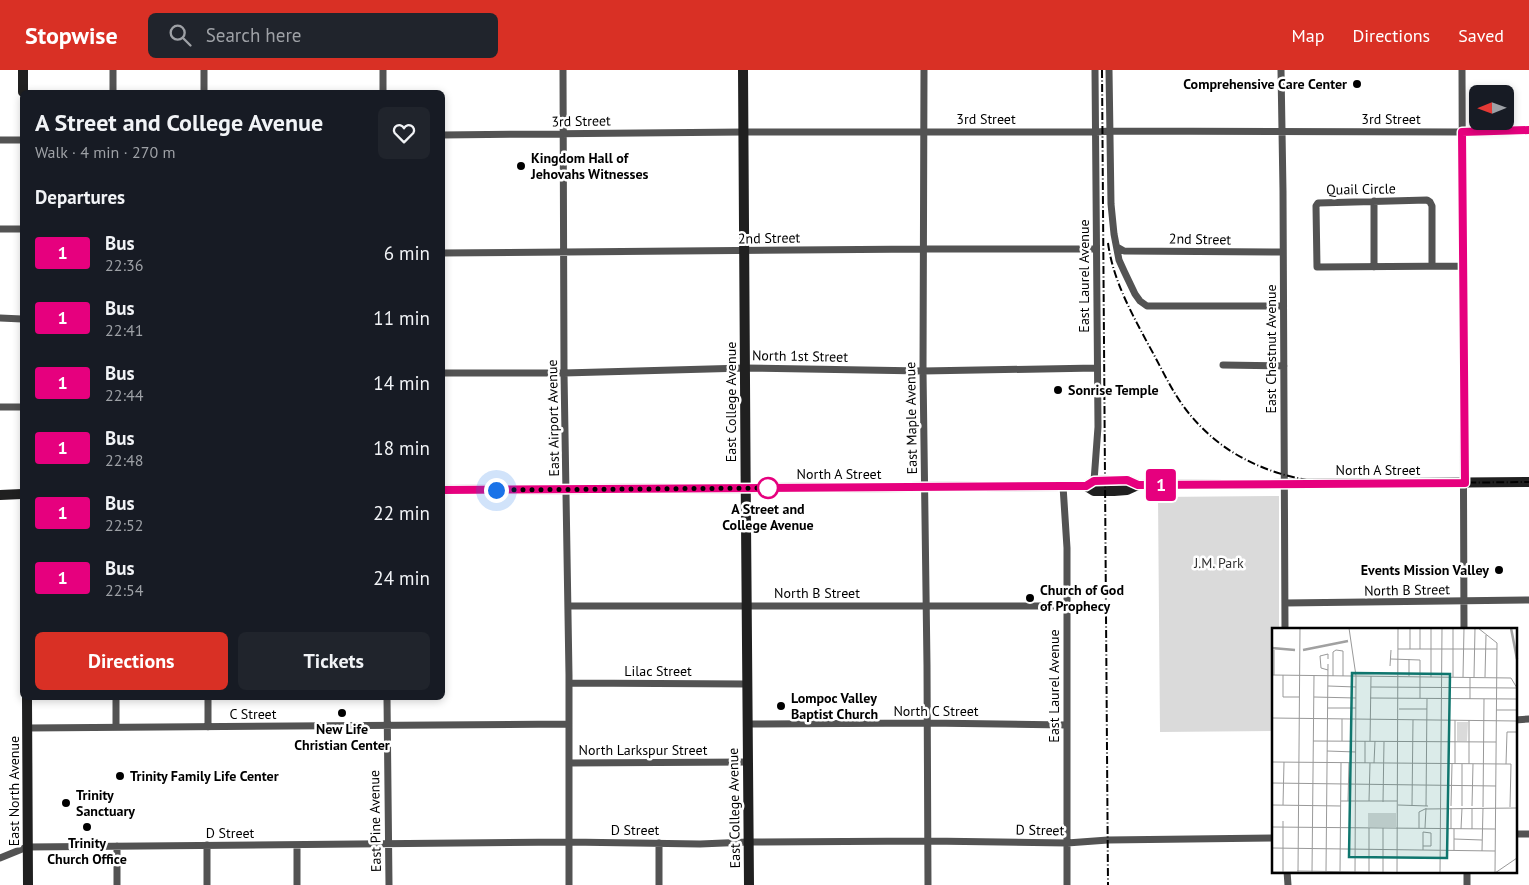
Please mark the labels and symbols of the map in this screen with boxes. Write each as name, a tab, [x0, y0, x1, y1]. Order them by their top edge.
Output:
place label: Comprehensive Care Center	[1183, 75, 1347, 93]
marker: Comprehensive Care Center	[1351, 78, 1363, 90]
north arrow	[1469, 85, 1514, 130]
street label: 3rd Street	[956, 110, 1016, 128]
street label: 3rd Street	[1361, 110, 1421, 128]
street label: 3rd Street	[551, 111, 611, 131]
place label: Kingdom Hall of Jehovahs Witnesses	[530, 149, 649, 183]
marker: Kingdom Hall of Jehovahs Witnesses	[515, 160, 527, 172]
street label: Quail Circle	[1326, 179, 1396, 199]
street label: East Laurel Avenue	[1075, 219, 1093, 333]
street label: 2nd Street	[738, 228, 801, 248]
street label: 2nd Street	[1169, 229, 1232, 249]
street label: East Chestnut Avenue	[1262, 284, 1280, 414]
street label: East College Avenue	[722, 342, 740, 462]
street label: North 1st Street	[752, 346, 848, 366]
street label: East Airport Avenue	[543, 359, 563, 477]
street label: East Maple Avenue	[901, 362, 921, 474]
place label: Sonrise Temple	[1068, 381, 1159, 399]
marker: Sonrise Temple	[1052, 384, 1064, 396]
street label: North A Street	[1336, 461, 1421, 479]
street label: North A Street	[797, 465, 882, 483]
line badge: 1	[1145, 469, 1177, 501]
marker: A Street and College Avenue	[757, 477, 779, 499]
your location	[484, 478, 509, 503]
place label: A Street and College Avenue	[722, 500, 814, 534]
park label: J.M. Park	[1193, 554, 1244, 572]
place label: Events Mission Valley	[1361, 561, 1489, 579]
marker: Events Mission Valley	[1493, 564, 1505, 576]
street label: North B Street	[1364, 580, 1450, 600]
place label: Church of God of Prophecy	[1040, 581, 1124, 615]
street label: North B Street	[774, 584, 860, 602]
marker: Church of God of Prophecy	[1024, 592, 1036, 604]
inset map	[1272, 628, 1516, 872]
street label: East Laurel Avenue	[1045, 629, 1063, 743]
street label: Lilac Street	[624, 662, 692, 680]
place label: Lompoc Valley Baptist Church	[791, 689, 878, 723]
marker: Lompoc Valley Baptist Church	[775, 700, 787, 712]
street label: North C Street	[893, 702, 979, 720]
street label: C Street	[230, 705, 277, 723]
marker: New Life Christian Center	[336, 707, 348, 719]
place label: New Life Christian Center	[294, 720, 390, 754]
street label: East North Avenue	[5, 736, 23, 846]
street label: North Larkspur Street	[579, 741, 708, 759]
street label: East College Avenue	[724, 748, 744, 868]
place label: Trinity Family Life Center	[130, 767, 279, 785]
marker: Trinity Family Life Center	[114, 770, 126, 782]
street label: East Pine Avenue	[365, 770, 385, 872]
place label: Trinity Sanctuary	[76, 786, 135, 820]
marker: Trinity Sanctuary	[60, 797, 72, 809]
marker: Trinity Church Office	[81, 821, 93, 833]
street label: D Street	[611, 821, 660, 839]
street label: D Street	[1016, 821, 1065, 839]
street label: D Street	[206, 824, 255, 842]
place label: Trinity Church Office	[47, 834, 127, 868]

